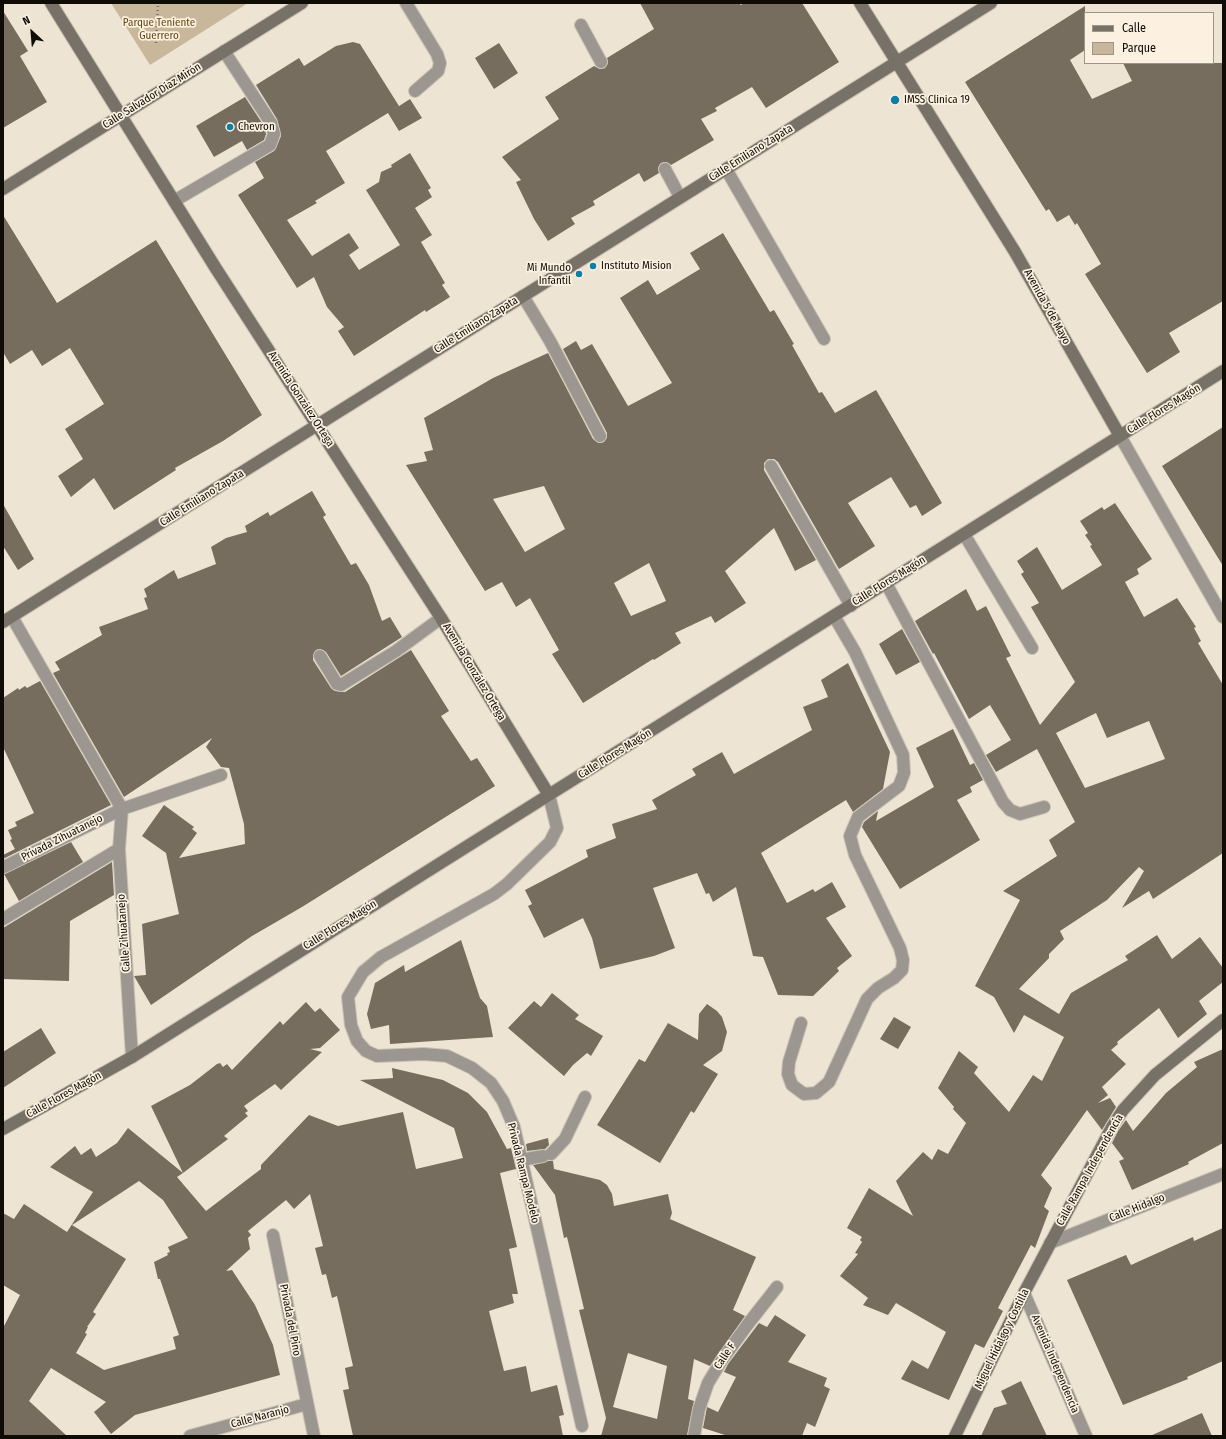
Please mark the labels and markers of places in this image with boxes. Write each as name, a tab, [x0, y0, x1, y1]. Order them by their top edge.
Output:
place label: IMSS Clinica 19	[904, 93, 970, 107]
marker: IMSS Clinica 19	[889, 94, 901, 106]
place label: Chevron	[238, 120, 275, 134]
marker: Chevron	[225, 122, 235, 132]
place label: Instituto Mision	[601, 259, 672, 273]
place label: Mi Mundo Infantil	[527, 261, 571, 287]
marker: Instituto Mision	[588, 261, 598, 271]
marker: Mi Mundo Infantil	[574, 269, 584, 279]

